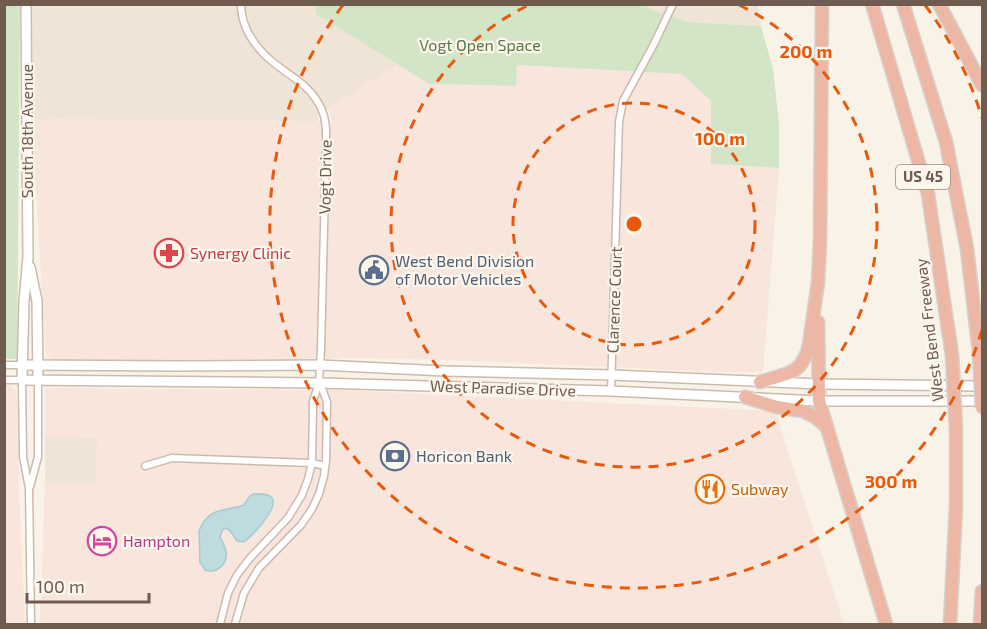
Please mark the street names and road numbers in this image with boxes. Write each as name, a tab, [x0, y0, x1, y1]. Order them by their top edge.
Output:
street label: South 18th Avenue	[17, 64, 36, 198]
street label: Vogt Drive	[314, 139, 335, 215]
road number: US 45	[896, 165, 950, 189]
street label: Clarence Court	[602, 246, 625, 354]
street label: West Bend Freeway	[910, 257, 947, 403]
street label: West Paradise Drive	[430, 375, 576, 400]

